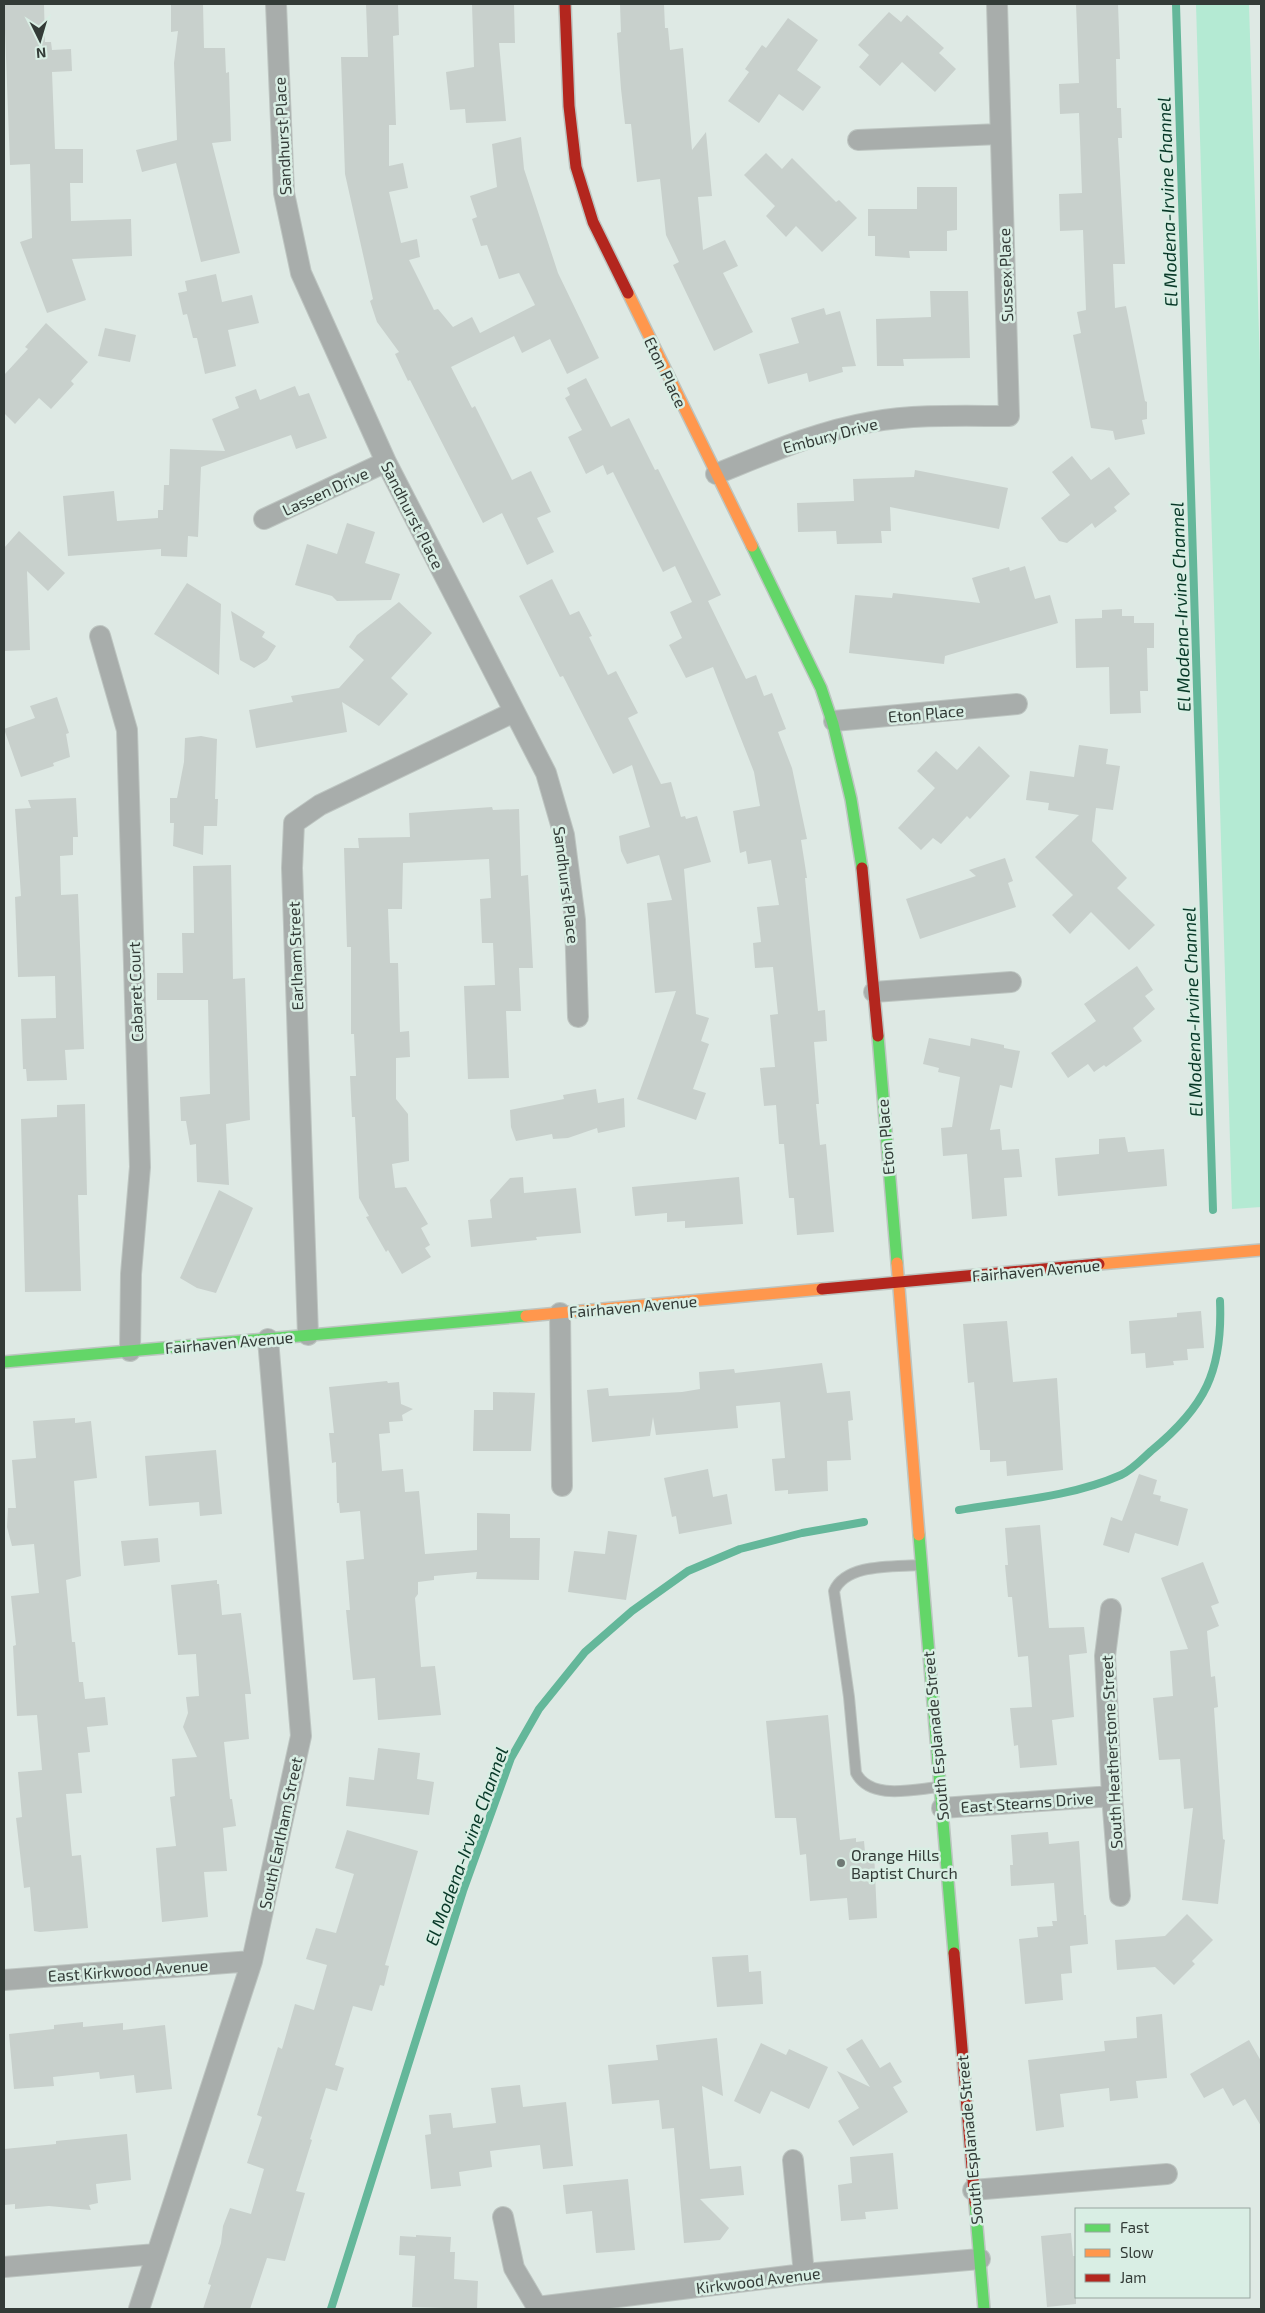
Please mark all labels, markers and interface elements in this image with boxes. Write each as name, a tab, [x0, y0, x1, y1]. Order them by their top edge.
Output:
north arrow	[15, 15, 65, 65]
text: N	[35, 45, 47, 62]
street label: Sandhurst Place	[269, 77, 295, 195]
water label: El Modena-Irvine Channel	[1152, 97, 1182, 307]
street label: Sussex Place	[994, 228, 1016, 322]
street label: Eton Place	[641, 334, 691, 410]
street label: Embury Drive	[781, 413, 879, 457]
street label: Sandhurst Place	[378, 458, 448, 572]
street label: Lassen Drive	[279, 463, 371, 519]
water label: El Modena-Irvine Channel	[1165, 502, 1195, 712]
street label: Eton Place	[887, 700, 965, 726]
street label: Sandhurst Place	[550, 825, 584, 945]
street label: Earlham Street	[284, 901, 306, 1011]
water label: El Modena-Irvine Channel	[1177, 907, 1207, 1117]
street label: Cabaret Court	[124, 942, 146, 1042]
street label: Eton Place	[872, 1098, 898, 1176]
street label: Fairhaven Avenue	[971, 1255, 1101, 1285]
street label: Fairhaven Avenue	[568, 1291, 698, 1321]
street label: Fairhaven Avenue	[164, 1327, 294, 1357]
street label: South Esplanade Street	[918, 1651, 952, 1821]
street label: South Heatherstone Street	[1096, 1655, 1126, 1849]
water label: El Modena-Irvine Channel	[420, 1744, 512, 1948]
street label: South Earlham Street	[255, 1755, 305, 1911]
street label: East Stearns Drive	[960, 1788, 1094, 1816]
place label: Orange Hills Baptist Church	[851, 1845, 958, 1882]
marker: Orange Hills Baptist Church	[835, 1857, 847, 1869]
street label: East Kirkwood Avenue	[47, 1955, 209, 1985]
street label: South Esplanade Street	[952, 2055, 986, 2225]
legend	[1075, 2208, 1250, 2298]
text: Fast	[1120, 2218, 1150, 2236]
text: Slow	[1120, 2243, 1154, 2261]
street label: Kirkwood Avenue	[695, 2263, 821, 2297]
text: Jam	[1120, 2268, 1146, 2286]

